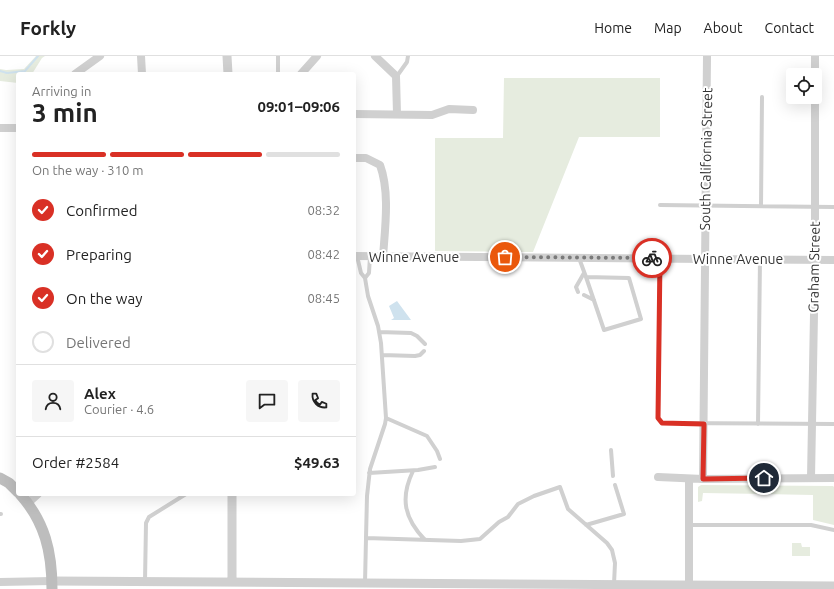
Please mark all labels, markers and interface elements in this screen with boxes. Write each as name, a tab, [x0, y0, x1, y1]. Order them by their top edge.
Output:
text: Forkly	[20, 17, 76, 39]
text: Home	[594, 20, 632, 36]
text: Map	[654, 20, 682, 36]
text: About	[704, 20, 743, 36]
text: Contact	[765, 20, 814, 36]
map controls	[786, 68, 822, 104]
button: locate	[786, 68, 822, 104]
text: Arriving in	[32, 84, 91, 98]
street label: South California Street	[697, 87, 715, 231]
text: 3 min	[32, 98, 98, 127]
text: 09:01–09:06	[257, 98, 340, 115]
text: On the way · 310 m	[32, 163, 144, 177]
icon: check	[32, 199, 54, 221]
text: Confirmed	[66, 202, 138, 219]
text: 08:32	[307, 203, 340, 217]
street label: Graham Street	[805, 221, 823, 313]
courier	[632, 238, 672, 278]
pin	[488, 240, 522, 274]
icon: check	[32, 243, 54, 265]
text: Preparing	[66, 246, 132, 263]
icon: bag	[494, 246, 516, 268]
text: 08:42	[307, 247, 340, 261]
icon: bike	[641, 247, 663, 269]
street label: Winne Avenue	[369, 249, 459, 265]
street label: Winne Avenue	[693, 251, 783, 267]
icon: check	[32, 287, 54, 309]
text: On the way	[66, 290, 142, 307]
text: 08:45	[307, 291, 340, 305]
text: Delivered	[66, 334, 131, 351]
button: person	[32, 380, 74, 422]
button: chat	[246, 380, 288, 422]
button: phone	[298, 380, 340, 422]
text: Alex	[84, 385, 116, 402]
text: Courier · 4.6	[84, 402, 154, 416]
text: Order #2584	[32, 454, 119, 471]
text: $49.63	[294, 454, 340, 471]
pin	[747, 461, 781, 495]
icon: home	[753, 467, 775, 489]

